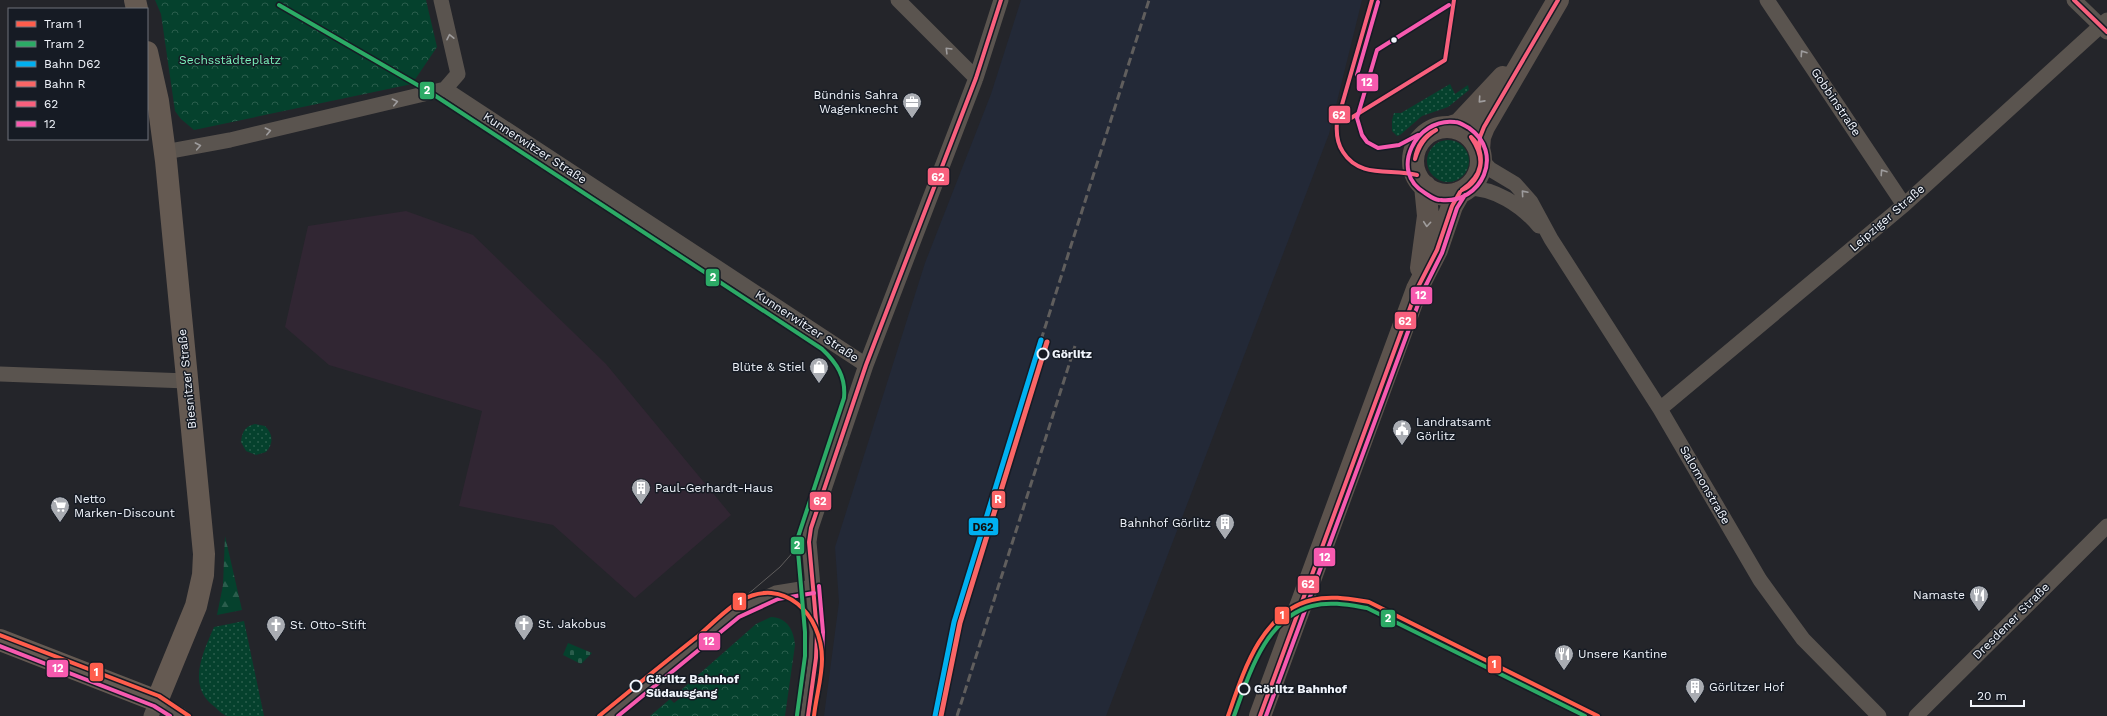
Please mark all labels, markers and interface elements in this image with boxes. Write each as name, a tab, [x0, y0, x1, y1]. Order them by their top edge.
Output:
legend	[8, 8, 148, 140]
text: Tram 1	[44, 17, 82, 31]
one-way arrow	[446, 34, 454, 40]
unlabelled marker	[1389, 35, 1399, 45]
text: Tram 2	[44, 37, 84, 51]
one-way arrow	[945, 47, 953, 55]
one-way arrow	[1801, 50, 1808, 57]
park label: Sechsstädteplatz	[179, 53, 281, 67]
text: Bahn D62	[44, 57, 101, 71]
street label: Gobbinstraße	[1808, 65, 1864, 139]
line badge: 12	[1356, 73, 1379, 92]
text: 12	[1361, 76, 1373, 89]
text: Bahn R	[44, 77, 86, 91]
line badge: 2	[419, 81, 435, 100]
text: 2	[424, 84, 431, 97]
place label: Bündnis Sahra Wagenknecht	[813, 88, 898, 116]
office icon: Bündnis Sahra Wagenknecht	[901, 91, 923, 119]
one-way arrow	[1479, 95, 1486, 103]
text: 62	[44, 97, 58, 111]
one-way arrow	[392, 99, 398, 107]
line badge: 62	[1328, 105, 1351, 124]
street label: Kunnerwitzer Straße	[481, 109, 589, 187]
text: 62	[1332, 109, 1346, 122]
text: 12	[44, 117, 56, 131]
one-way arrow	[265, 128, 272, 136]
one-way arrow	[195, 142, 201, 151]
line badge: 62	[927, 167, 950, 186]
one-way arrow	[1881, 170, 1888, 177]
text: 62	[931, 171, 945, 184]
street label: Leipziger Straße	[1847, 182, 1927, 254]
one-way arrow	[1522, 190, 1529, 198]
one-way arrow	[1423, 221, 1432, 227]
line badge: 2	[705, 268, 720, 287]
text: 2	[710, 271, 717, 284]
line badge: 12	[1410, 286, 1433, 305]
street label: Kunnerwitzer Straße	[753, 287, 861, 365]
text: 12	[1415, 289, 1427, 302]
line badge: 62	[1394, 311, 1417, 330]
text: 62	[1398, 315, 1412, 328]
street label: Biesnitzer Straße	[175, 328, 199, 430]
marker: Görlitz	[1036, 347, 1050, 361]
place label: Görlitz	[1052, 347, 1092, 361]
shop icon: Blüte & Stiel	[808, 356, 830, 384]
place label: Blüte & Stiel	[732, 360, 805, 374]
place label: Landratsamt Görlitz	[1416, 415, 1491, 443]
public building icon: Landratsamt Görlitz	[1391, 418, 1413, 446]
street label: Salomonstraße	[1677, 443, 1733, 527]
building icon: Paul-Gerhardt-Haus	[630, 477, 652, 505]
place label: Paul-Gerhardt-Haus	[655, 481, 773, 495]
line badge: R	[991, 490, 1006, 509]
line badge: 62	[809, 491, 832, 511]
place label: Netto Marken-Discount	[74, 492, 175, 520]
text: R	[994, 493, 1002, 506]
supermarket icon: Netto Marken-Discount	[49, 495, 71, 523]
text: 62	[813, 495, 827, 508]
building icon: Bahnhof Görlitz	[1214, 512, 1236, 540]
place label: Bahnhof Görlitz	[1120, 516, 1211, 530]
line badge: D62	[968, 517, 999, 536]
text: D62	[972, 521, 994, 534]
line badge: 2	[790, 536, 805, 555]
text: 2	[794, 539, 801, 552]
line badge: 12	[1313, 547, 1336, 567]
text: 12	[1319, 551, 1331, 564]
line badge: 62	[1297, 575, 1320, 594]
text: 62	[1301, 578, 1315, 591]
street label: Dresdener Straße	[1970, 580, 2052, 662]
restaurant icon: Namaste	[1968, 584, 1990, 612]
place label: Namaste	[1913, 588, 1965, 602]
line badge: 1	[732, 592, 747, 611]
text: 1	[738, 595, 742, 608]
line badge: 1	[1274, 606, 1290, 625]
text: 1	[1280, 609, 1284, 622]
line badge: 2	[1380, 609, 1396, 628]
text: 2	[1385, 612, 1392, 625]
church icon: St. Jakobus	[513, 613, 535, 641]
church icon: St. Otto-Stift	[265, 614, 287, 642]
place label: St. Jakobus	[538, 617, 606, 631]
place label: St. Otto-Stift	[290, 618, 366, 632]
line badge: 12	[698, 632, 721, 651]
text: 12	[703, 635, 715, 648]
restaurant icon: Unsere Kantine	[1553, 643, 1575, 671]
place label: Unsere Kantine	[1578, 647, 1667, 661]
line badge: 1	[1487, 655, 1502, 674]
text: 1	[1492, 658, 1496, 671]
line badge: 12	[46, 659, 69, 678]
text: 12	[52, 662, 64, 675]
line badge: 1	[89, 662, 104, 682]
text: 1	[94, 666, 98, 679]
place label: Görlitz Bahnhof Südausgang	[646, 672, 739, 700]
building icon: Görlitzer Hof	[1684, 676, 1706, 704]
marker: Görlitz Bahnhof Südausgang	[629, 679, 643, 693]
place label: Görlitzer Hof	[1709, 680, 1784, 694]
marker: Görlitz Bahnhof	[1237, 682, 1251, 696]
place label: Görlitz Bahnhof	[1254, 682, 1347, 696]
scale bar	[1971, 682, 2024, 708]
text: 20 m	[1977, 689, 2007, 703]

